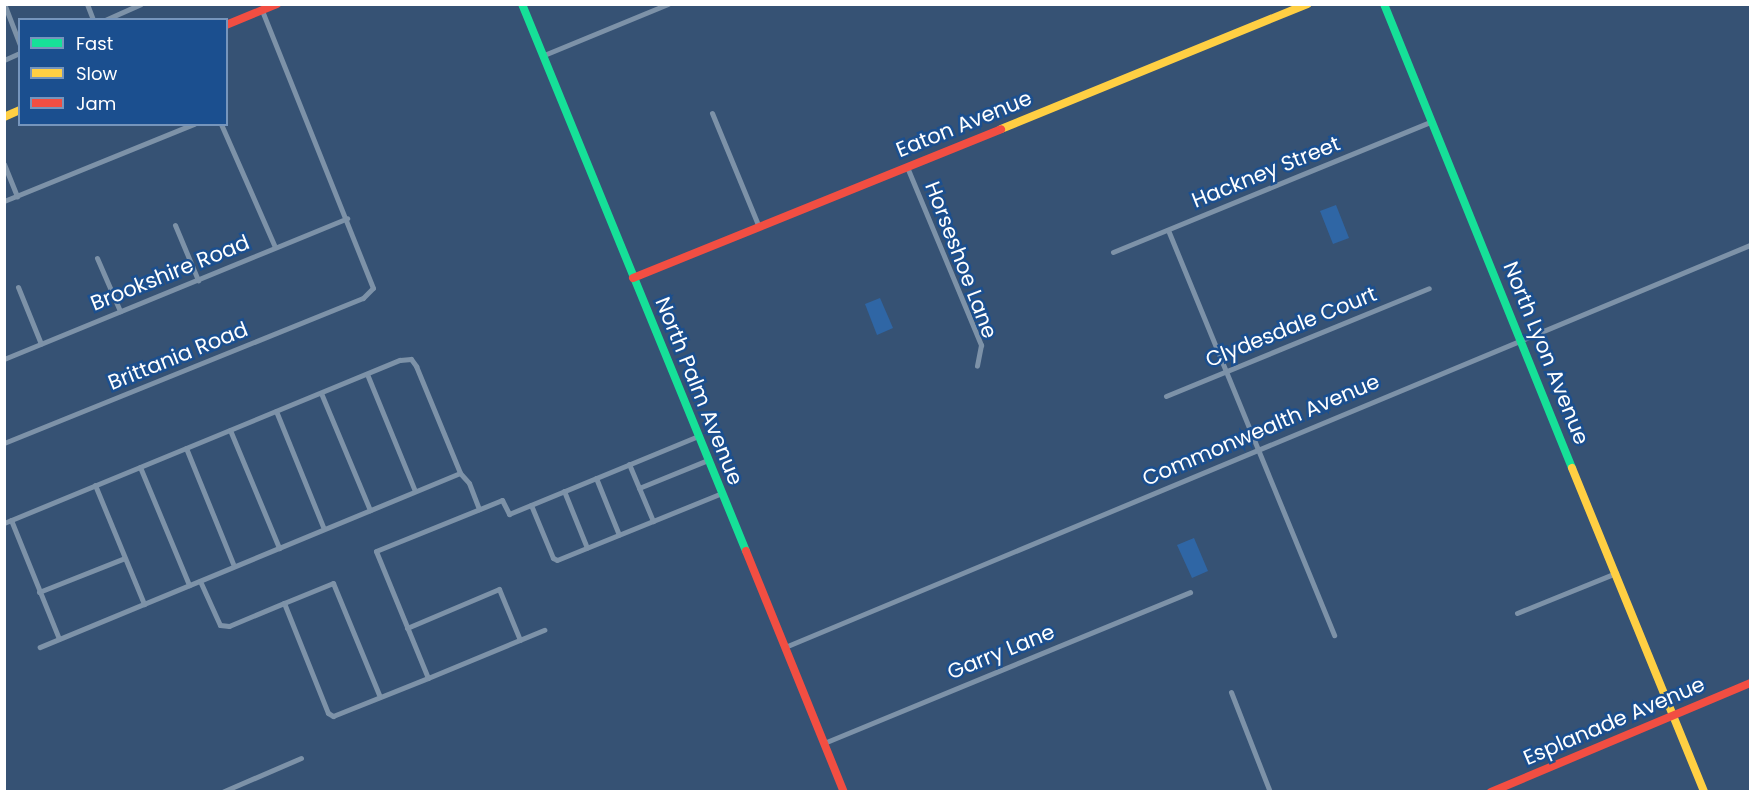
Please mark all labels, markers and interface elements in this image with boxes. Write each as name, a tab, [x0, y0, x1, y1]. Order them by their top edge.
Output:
legend	[18, 18, 228, 126]
text: Fast	[76, 31, 113, 56]
text: Slow	[76, 61, 117, 86]
street label: Eaton Avenue	[893, 85, 1035, 163]
text: Jam	[76, 91, 116, 116]
street label: Hackney Street	[1188, 131, 1344, 213]
street label: Horseshoe Lane	[919, 178, 1003, 342]
street label: Brookshire Road	[87, 230, 253, 316]
street label: North Lyon Avenue	[1498, 258, 1594, 448]
street label: Clydesdale Court	[1202, 281, 1380, 373]
street label: North Palm Avenue	[650, 293, 748, 489]
street label: Brittania Road	[104, 317, 252, 395]
street label: Commonwealth Avenue	[1139, 369, 1383, 491]
street label: Garry Lane	[944, 619, 1058, 685]
street label: Esplanade Avenue	[1520, 671, 1708, 771]

